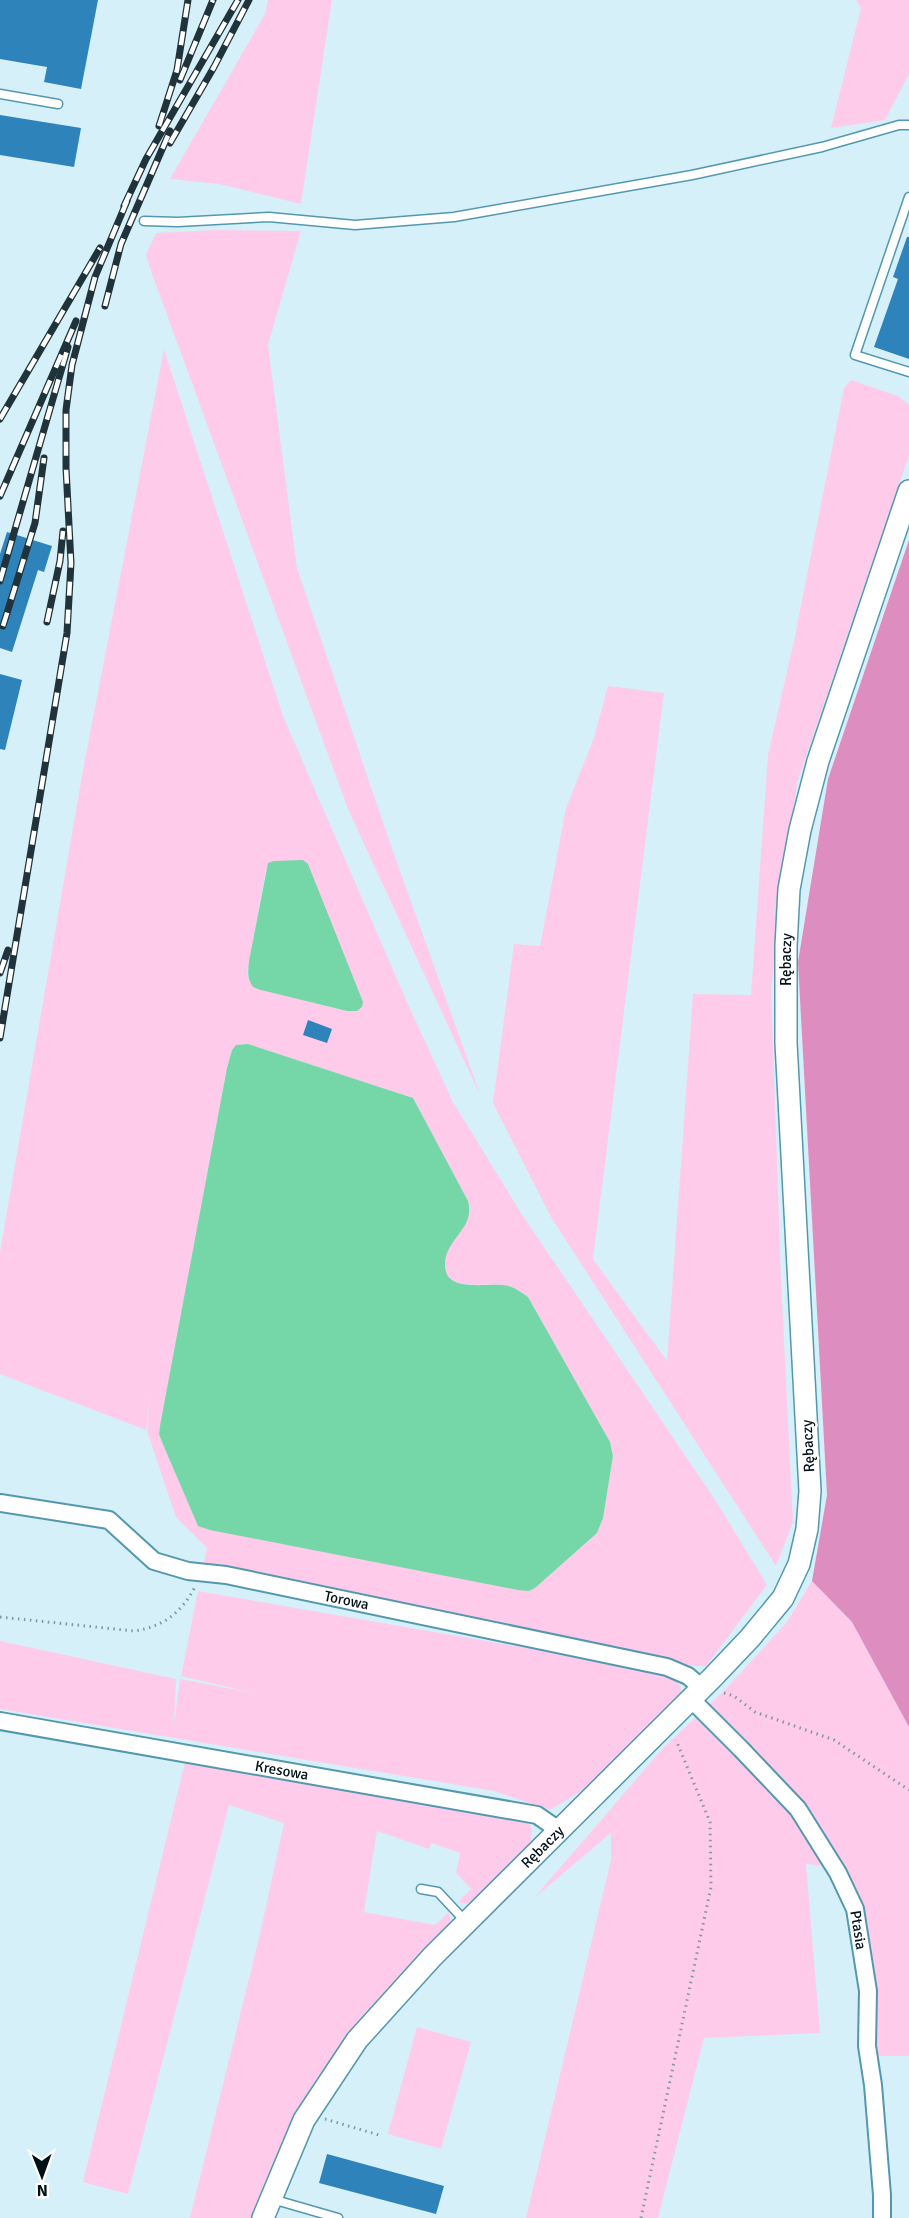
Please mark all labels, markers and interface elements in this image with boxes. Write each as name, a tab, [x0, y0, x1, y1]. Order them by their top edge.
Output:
street label: Rębaczy	[777, 933, 796, 986]
street label: Rębaczy	[798, 1419, 818, 1473]
street label: Torowa	[323, 1587, 371, 1614]
street label: Kresowa	[253, 1757, 310, 1784]
street label: Rębaczy	[517, 1822, 567, 1872]
street label: Ptasia	[846, 1909, 870, 1951]
north arrow	[12, 2146, 72, 2206]
text: N	[37, 2180, 48, 2200]

